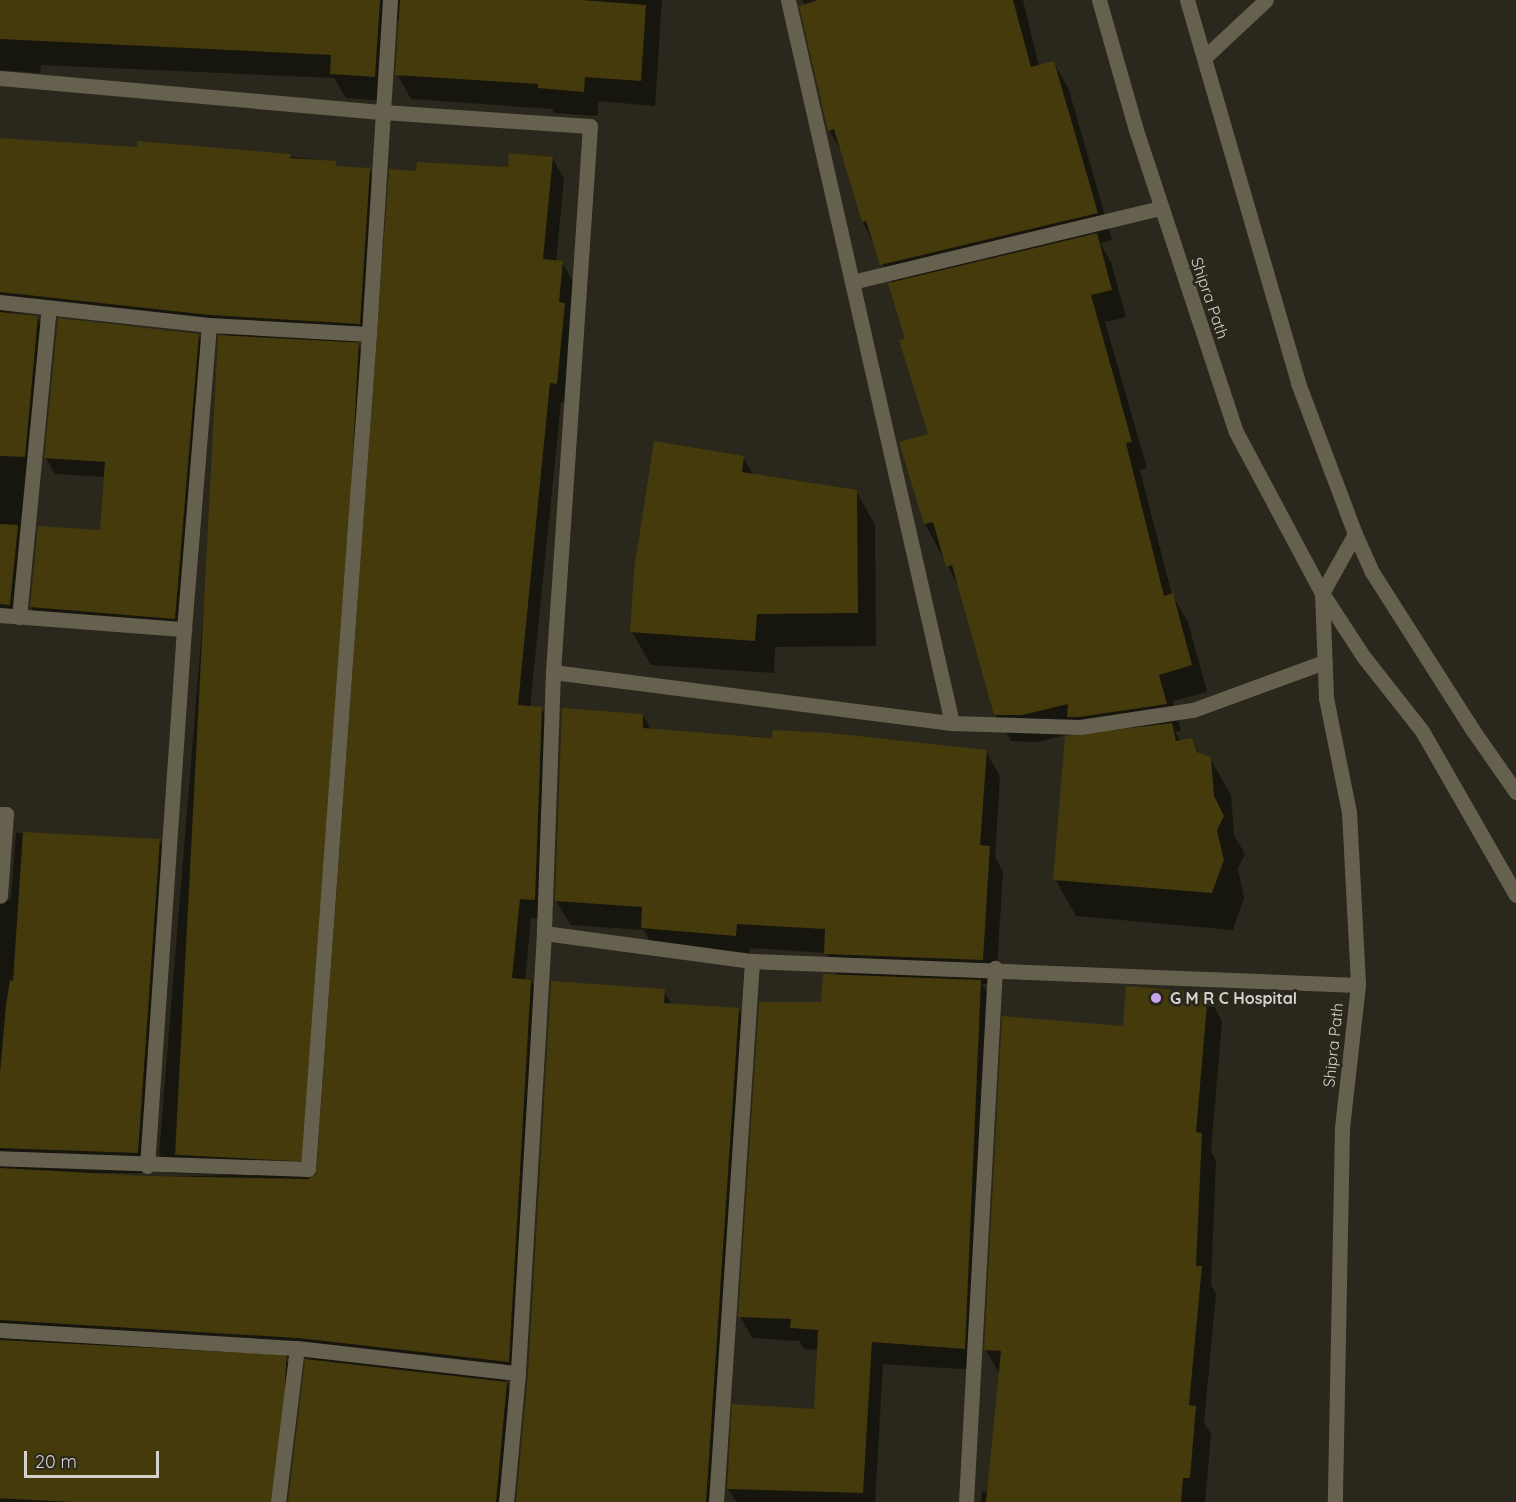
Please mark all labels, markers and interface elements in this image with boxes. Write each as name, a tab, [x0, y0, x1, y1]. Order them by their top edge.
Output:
street label: Shipra Path	[1187, 255, 1233, 341]
place label: G M R C Hospital	[1170, 988, 1297, 1008]
marker: G M R C Hospital	[1147, 989, 1165, 1007]
street label: Shipra Path	[1319, 1002, 1347, 1088]
scale bar	[27, 1439, 162, 1477]
text: 20 m	[35, 1450, 77, 1473]

